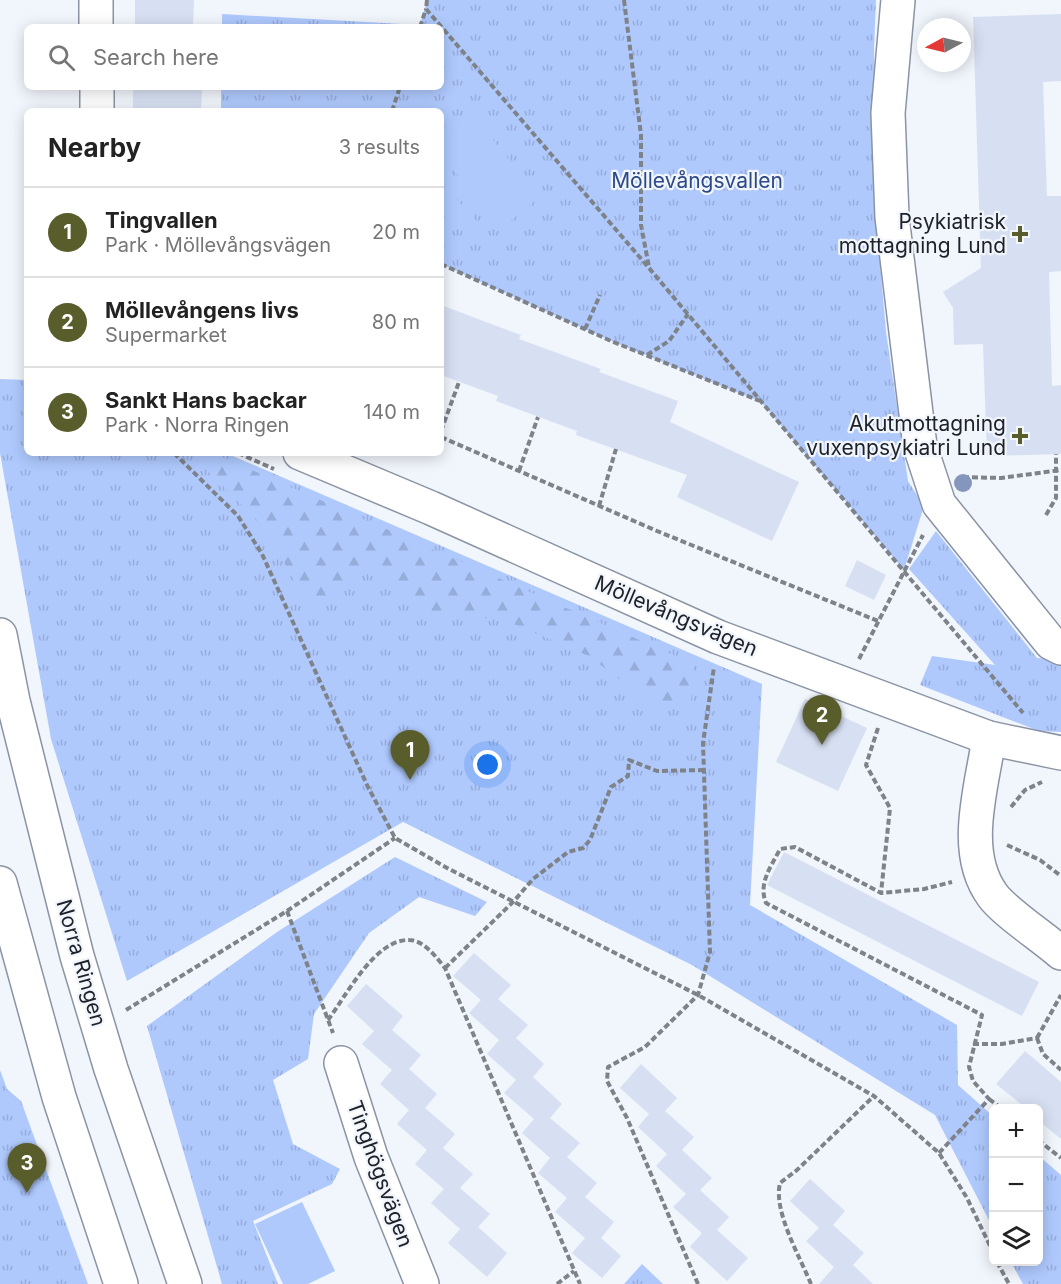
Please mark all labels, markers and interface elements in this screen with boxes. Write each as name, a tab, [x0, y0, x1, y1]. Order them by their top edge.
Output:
north arrow	[917, 18, 971, 72]
search box	[24, 24, 444, 90]
icon: search	[45, 41, 78, 74]
text: Search here	[93, 44, 219, 70]
text: Nearby	[48, 132, 141, 163]
text: 3 results	[339, 135, 420, 159]
park label: Möllevångsvallen	[611, 168, 783, 193]
text: Tingvallen	[105, 207, 218, 233]
place label: Psykiatrisk mottagning Lund	[839, 209, 1006, 258]
text: 1	[63, 220, 72, 244]
text: 20 m	[372, 220, 420, 244]
marker: Psykiatrisk mottagning Lund	[1011, 225, 1029, 243]
text: Park · Möllevångsvägen	[105, 233, 331, 257]
text: Möllevångens livs	[105, 297, 299, 323]
text: 2	[61, 310, 74, 334]
text: 80 m	[372, 310, 420, 334]
text: Supermarket	[105, 323, 227, 347]
text: Sankt Hans backar	[105, 387, 307, 413]
text: 3	[61, 400, 74, 424]
text: 140 m	[363, 400, 420, 424]
place label: Akutmottagning vuxenpsykiatri Lund	[806, 411, 1006, 460]
text: Park · Norra Ringen	[105, 413, 289, 437]
marker: Akutmottagning vuxenpsykiatri Lund	[1011, 427, 1029, 445]
street label: Möllevångsvägen	[591, 570, 761, 661]
pin: 2	[802, 696, 842, 745]
pin: 1	[390, 730, 430, 780]
your location	[473, 750, 502, 779]
street label: Norra Ringen	[51, 897, 112, 1029]
street label: Tinghögsvägen	[342, 1097, 419, 1250]
map controls	[989, 1104, 1043, 1266]
button: +	[989, 1104, 1043, 1158]
pin: 3	[8, 1144, 46, 1193]
button: −	[989, 1158, 1043, 1212]
button: layers	[989, 1212, 1043, 1266]

